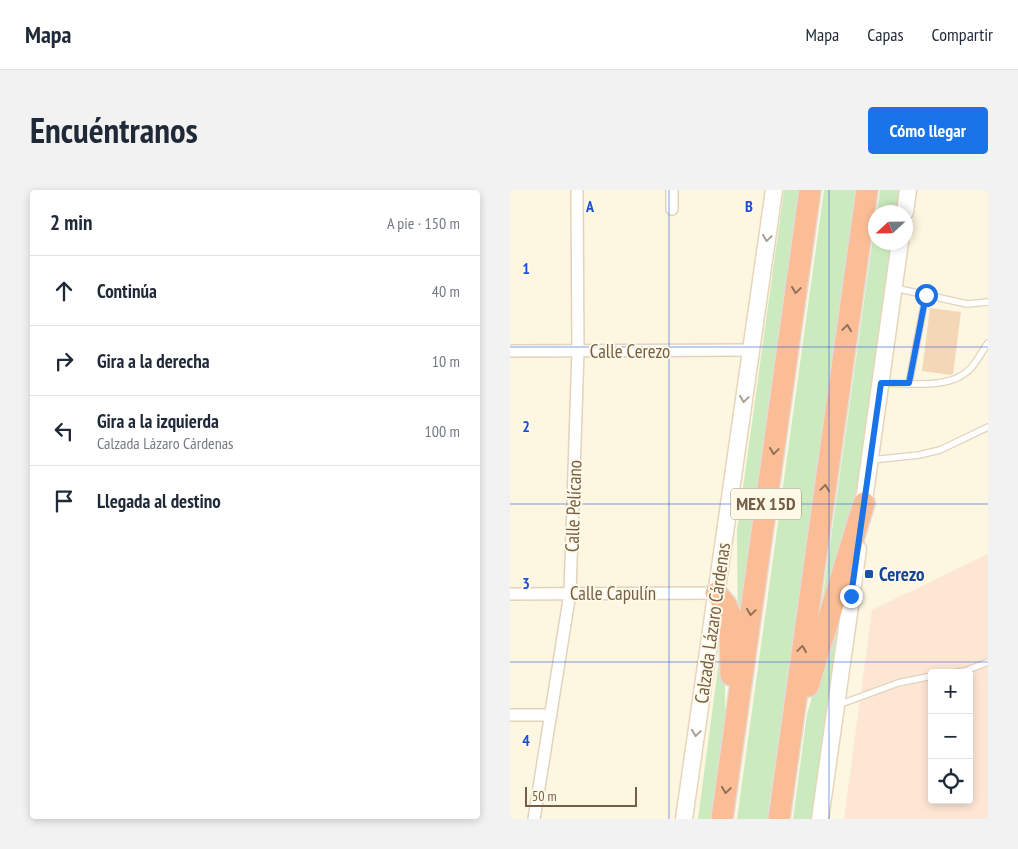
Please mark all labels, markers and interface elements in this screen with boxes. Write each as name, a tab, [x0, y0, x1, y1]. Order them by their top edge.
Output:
text: Mapa	[25, 19, 72, 50]
text: Mapa	[806, 23, 839, 46]
text: Capas	[867, 23, 904, 46]
text: Compartir	[932, 23, 993, 46]
text: Encuéntranos	[30, 107, 198, 153]
button: Cómo llegar	[868, 107, 988, 154]
text: A	[585, 196, 595, 216]
text: B	[745, 196, 753, 216]
north arrow	[868, 205, 913, 250]
text: 2 min	[50, 209, 92, 236]
text: A pie · 150 m	[387, 213, 460, 233]
one-way arrow	[762, 235, 773, 243]
text: 1	[522, 258, 530, 278]
icon: ahead	[50, 277, 78, 305]
text: Continúa	[97, 279, 157, 303]
text: 40 m	[432, 281, 460, 301]
route start	[915, 284, 938, 307]
one-way arrow	[791, 287, 802, 295]
one-way arrow	[842, 323, 852, 332]
street label: Calle Cerezo	[590, 339, 670, 363]
icon: right	[50, 347, 78, 375]
text: Gira a la derecha	[97, 349, 210, 373]
text: 10 m	[432, 351, 460, 371]
one-way arrow	[739, 395, 750, 403]
text: Gira a la izquierda	[97, 409, 219, 433]
text: 2	[522, 416, 530, 436]
icon: left	[50, 417, 78, 445]
text: 100 m	[425, 421, 460, 441]
text: Calzada Lázaro Cárdenas	[97, 433, 234, 453]
one-way arrow	[769, 448, 780, 456]
street label: Calle Pelícano	[559, 460, 587, 552]
one-way arrow	[819, 484, 830, 492]
icon: arrive	[50, 487, 78, 515]
road number: MEX 15D	[731, 488, 801, 519]
text: Llegada al destino	[97, 489, 221, 513]
street label: Calzada Lázaro Cárdenas	[689, 541, 735, 705]
place label: Cerezo	[879, 562, 925, 586]
marker: Cerezo	[863, 568, 875, 580]
text: 3	[522, 573, 530, 593]
street label: Calle Capulín	[570, 581, 656, 605]
route end	[840, 585, 863, 608]
one-way arrow	[746, 608, 757, 616]
one-way arrow	[797, 645, 807, 654]
map controls	[928, 669, 973, 804]
button: +	[928, 669, 973, 714]
button: −	[928, 714, 973, 759]
text: 4	[522, 730, 530, 750]
one-way arrow	[691, 730, 702, 738]
button: locate	[928, 759, 973, 804]
scale bar	[525, 784, 638, 807]
one-way arrow	[722, 786, 732, 795]
text: 50 m	[532, 787, 557, 805]

